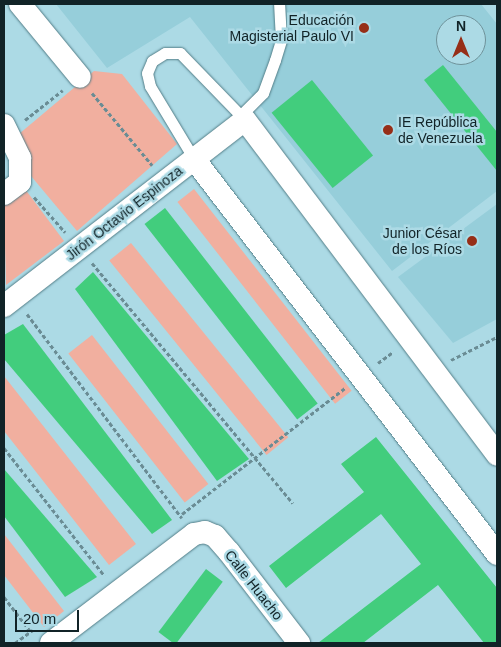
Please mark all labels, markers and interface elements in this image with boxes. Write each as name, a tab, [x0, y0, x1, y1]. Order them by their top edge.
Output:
place label: Educación Magisterial Paulo VI	[229, 12, 354, 44]
north arrow	[436, 15, 486, 65]
text: N	[456, 18, 466, 34]
marker: Educación Magisterial Paulo VI	[358, 22, 370, 34]
place label: IE República de Venezuela	[398, 114, 483, 146]
marker: IE República de Venezuela	[382, 124, 394, 136]
street label: Jirón Octavio Espinoza	[62, 162, 186, 264]
place label: Junior César de los Ríos	[383, 225, 462, 258]
marker: Junior César de los Ríos	[466, 235, 478, 247]
street label: Calle Huacho	[222, 547, 286, 623]
scale bar	[18, 600, 81, 632]
text: 20 m	[23, 610, 56, 627]

